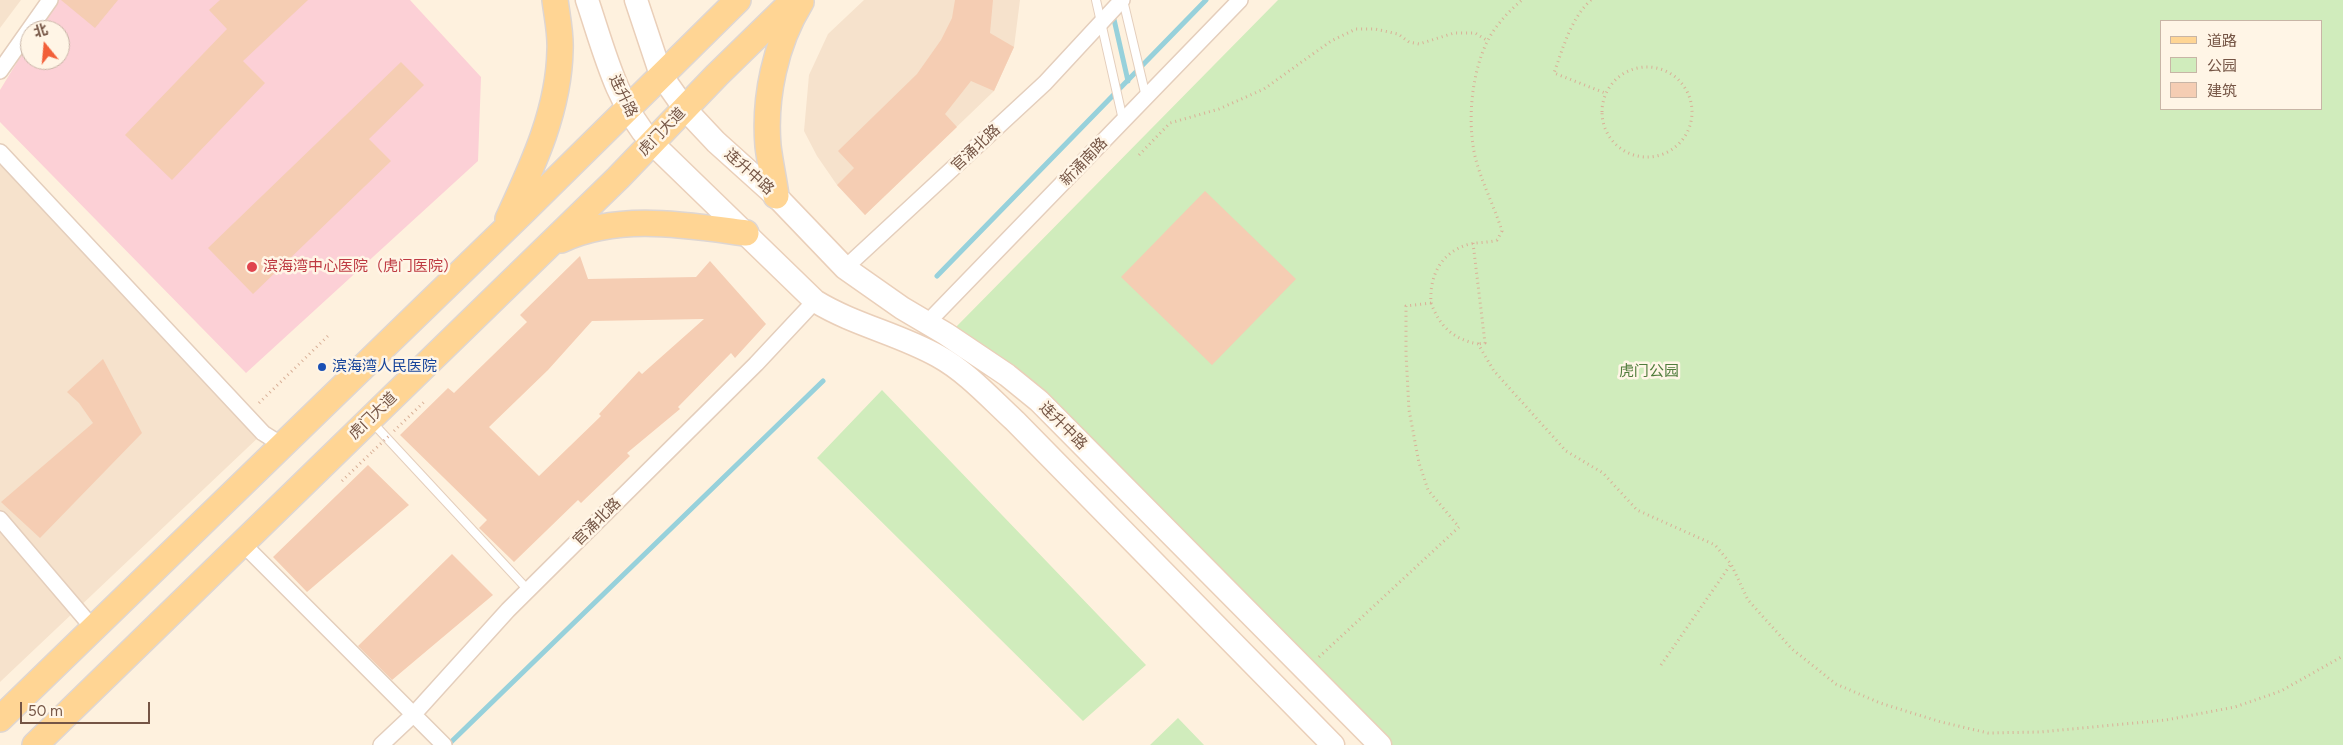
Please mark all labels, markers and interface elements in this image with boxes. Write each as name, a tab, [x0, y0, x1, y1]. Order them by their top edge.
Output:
north arrow	[20, 20, 70, 70]
legend	[2160, 20, 2323, 110]
text: 北	[32, 21, 50, 41]
text: 道路	[2207, 32, 2237, 50]
text: 公园	[2207, 57, 2237, 75]
street label: 连升路	[605, 72, 641, 120]
text: 建筑	[2207, 82, 2237, 100]
street label: 虎门大道	[635, 104, 689, 160]
street label: 官涌北路	[948, 121, 1004, 175]
street label: 新涌南路	[1057, 134, 1111, 190]
street label: 连升中路	[721, 145, 777, 199]
place label: 滨海湾中心医院（虎门医院）	[263, 258, 458, 276]
marker: 滨海湾中心医院（虎门医院）	[245, 260, 259, 274]
place label: 滨海湾人民医院	[332, 358, 437, 376]
marker: 滨海湾人民医院	[316, 361, 328, 373]
park label: 虎门公园	[1619, 363, 1679, 381]
street label: 虎门大道	[345, 389, 401, 443]
street label: 连升中路	[1035, 398, 1091, 454]
street label: 官涌北路	[569, 494, 625, 550]
scale bar	[22, 692, 152, 724]
text: 50 m	[28, 702, 63, 720]

